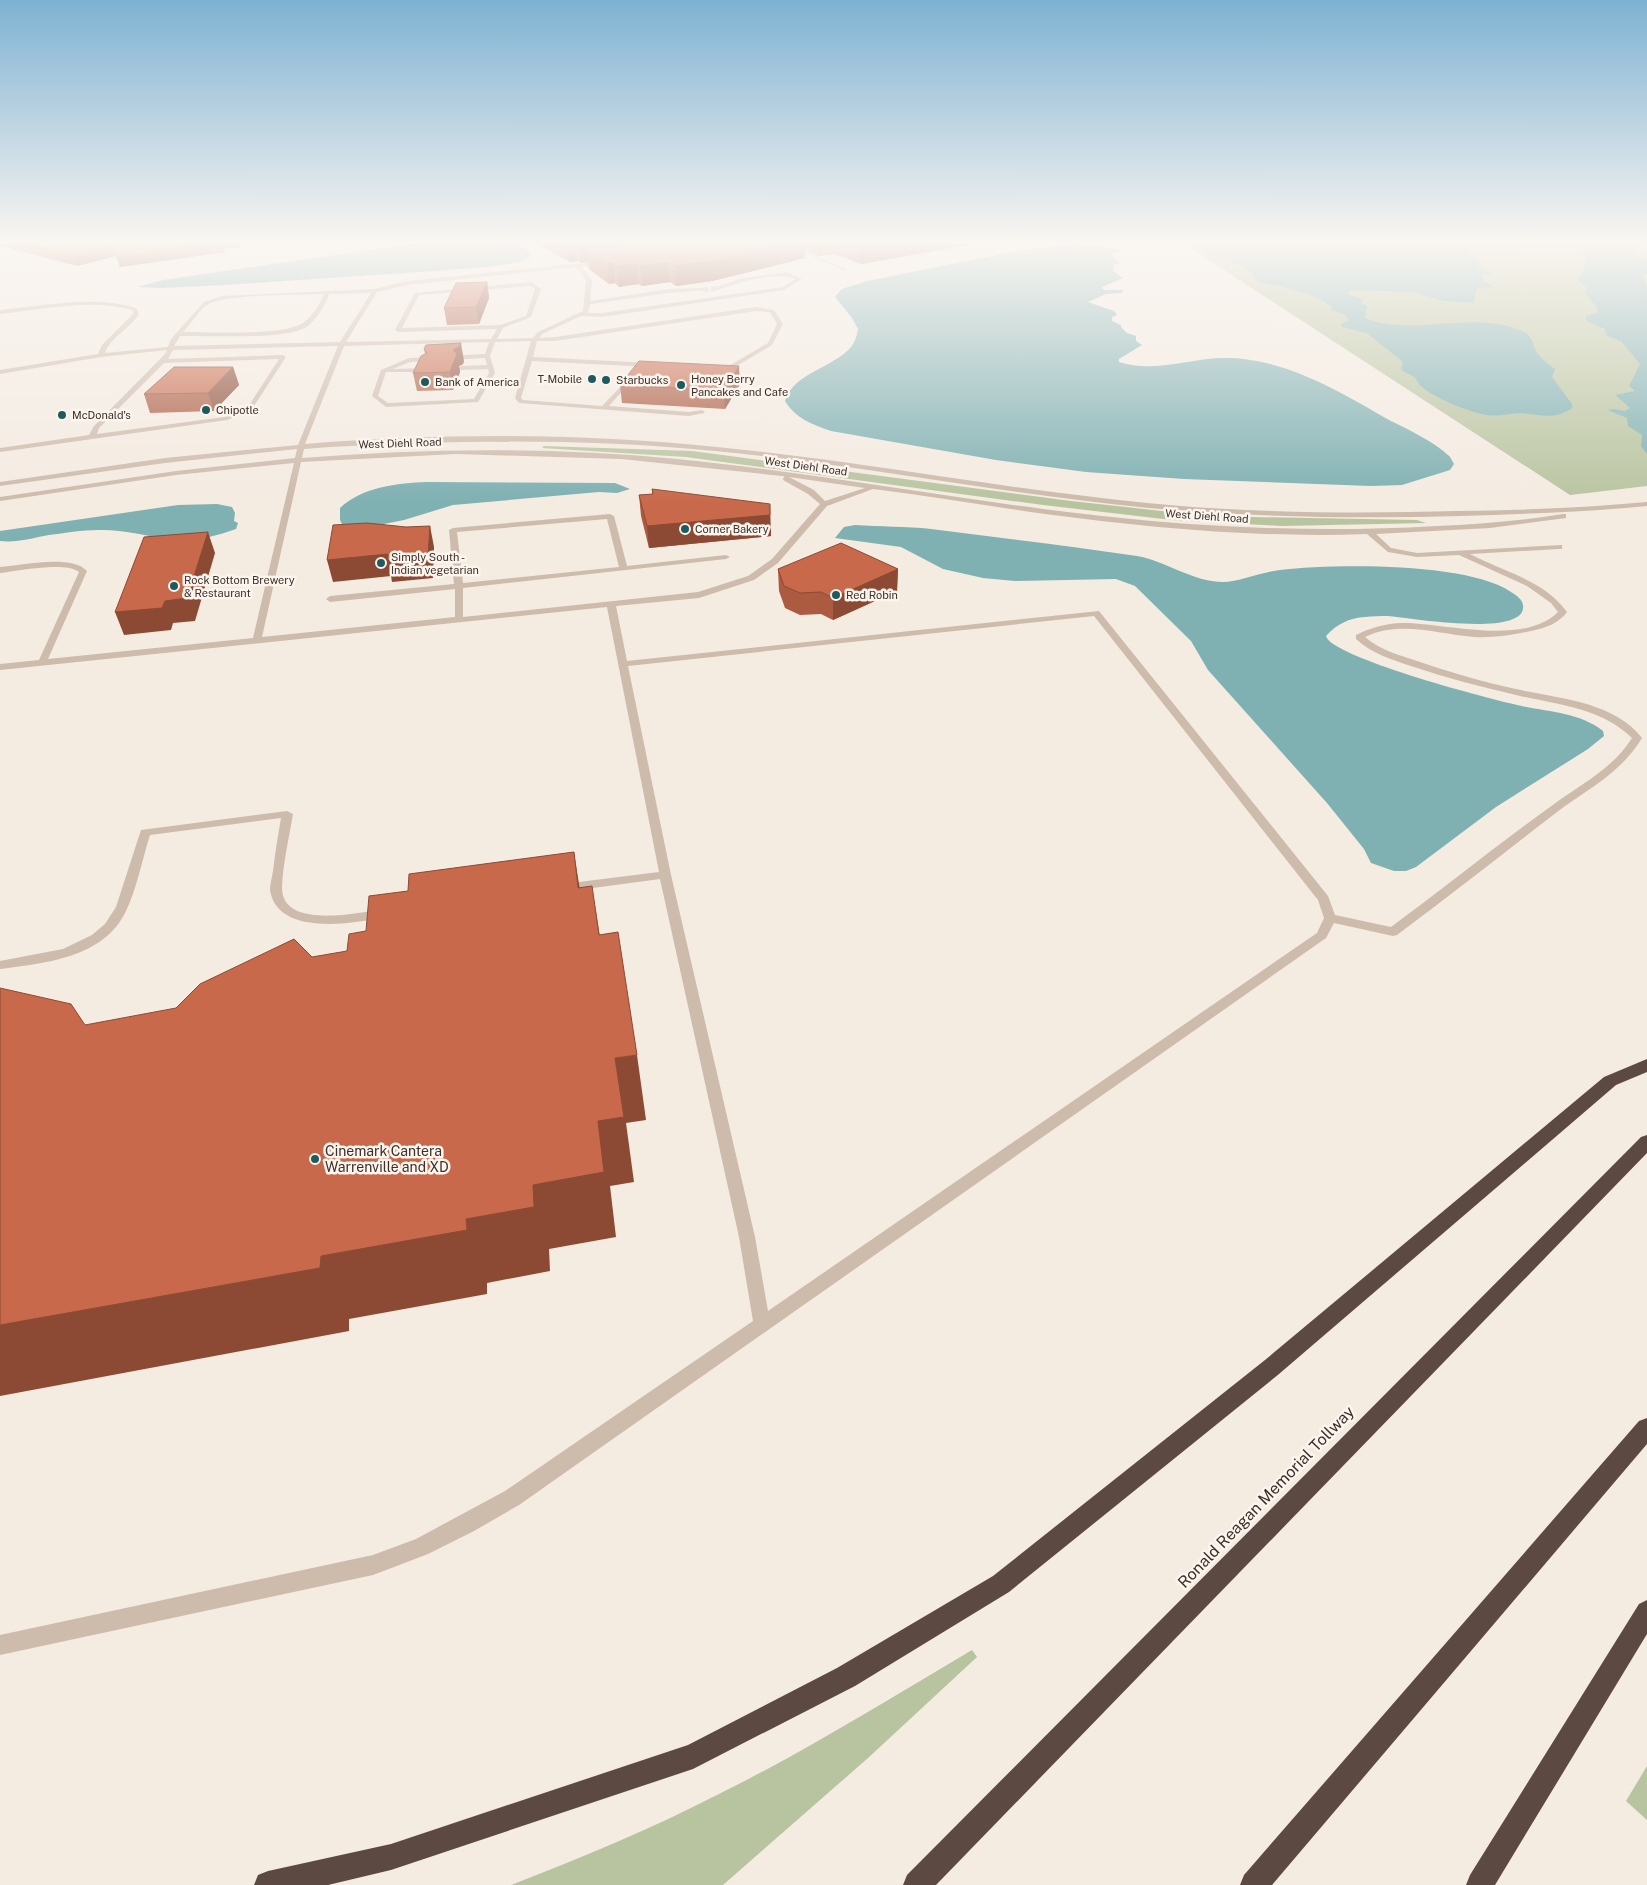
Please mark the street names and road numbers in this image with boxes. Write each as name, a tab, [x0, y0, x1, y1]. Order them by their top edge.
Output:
street label: West Diehl Road	[358, 436, 442, 450]
street label: West Diehl Road	[764, 454, 848, 478]
street label: West Diehl Road	[1165, 507, 1249, 525]
street label: Ronald Reagan Memorial Tollway	[1174, 1402, 1358, 1592]

